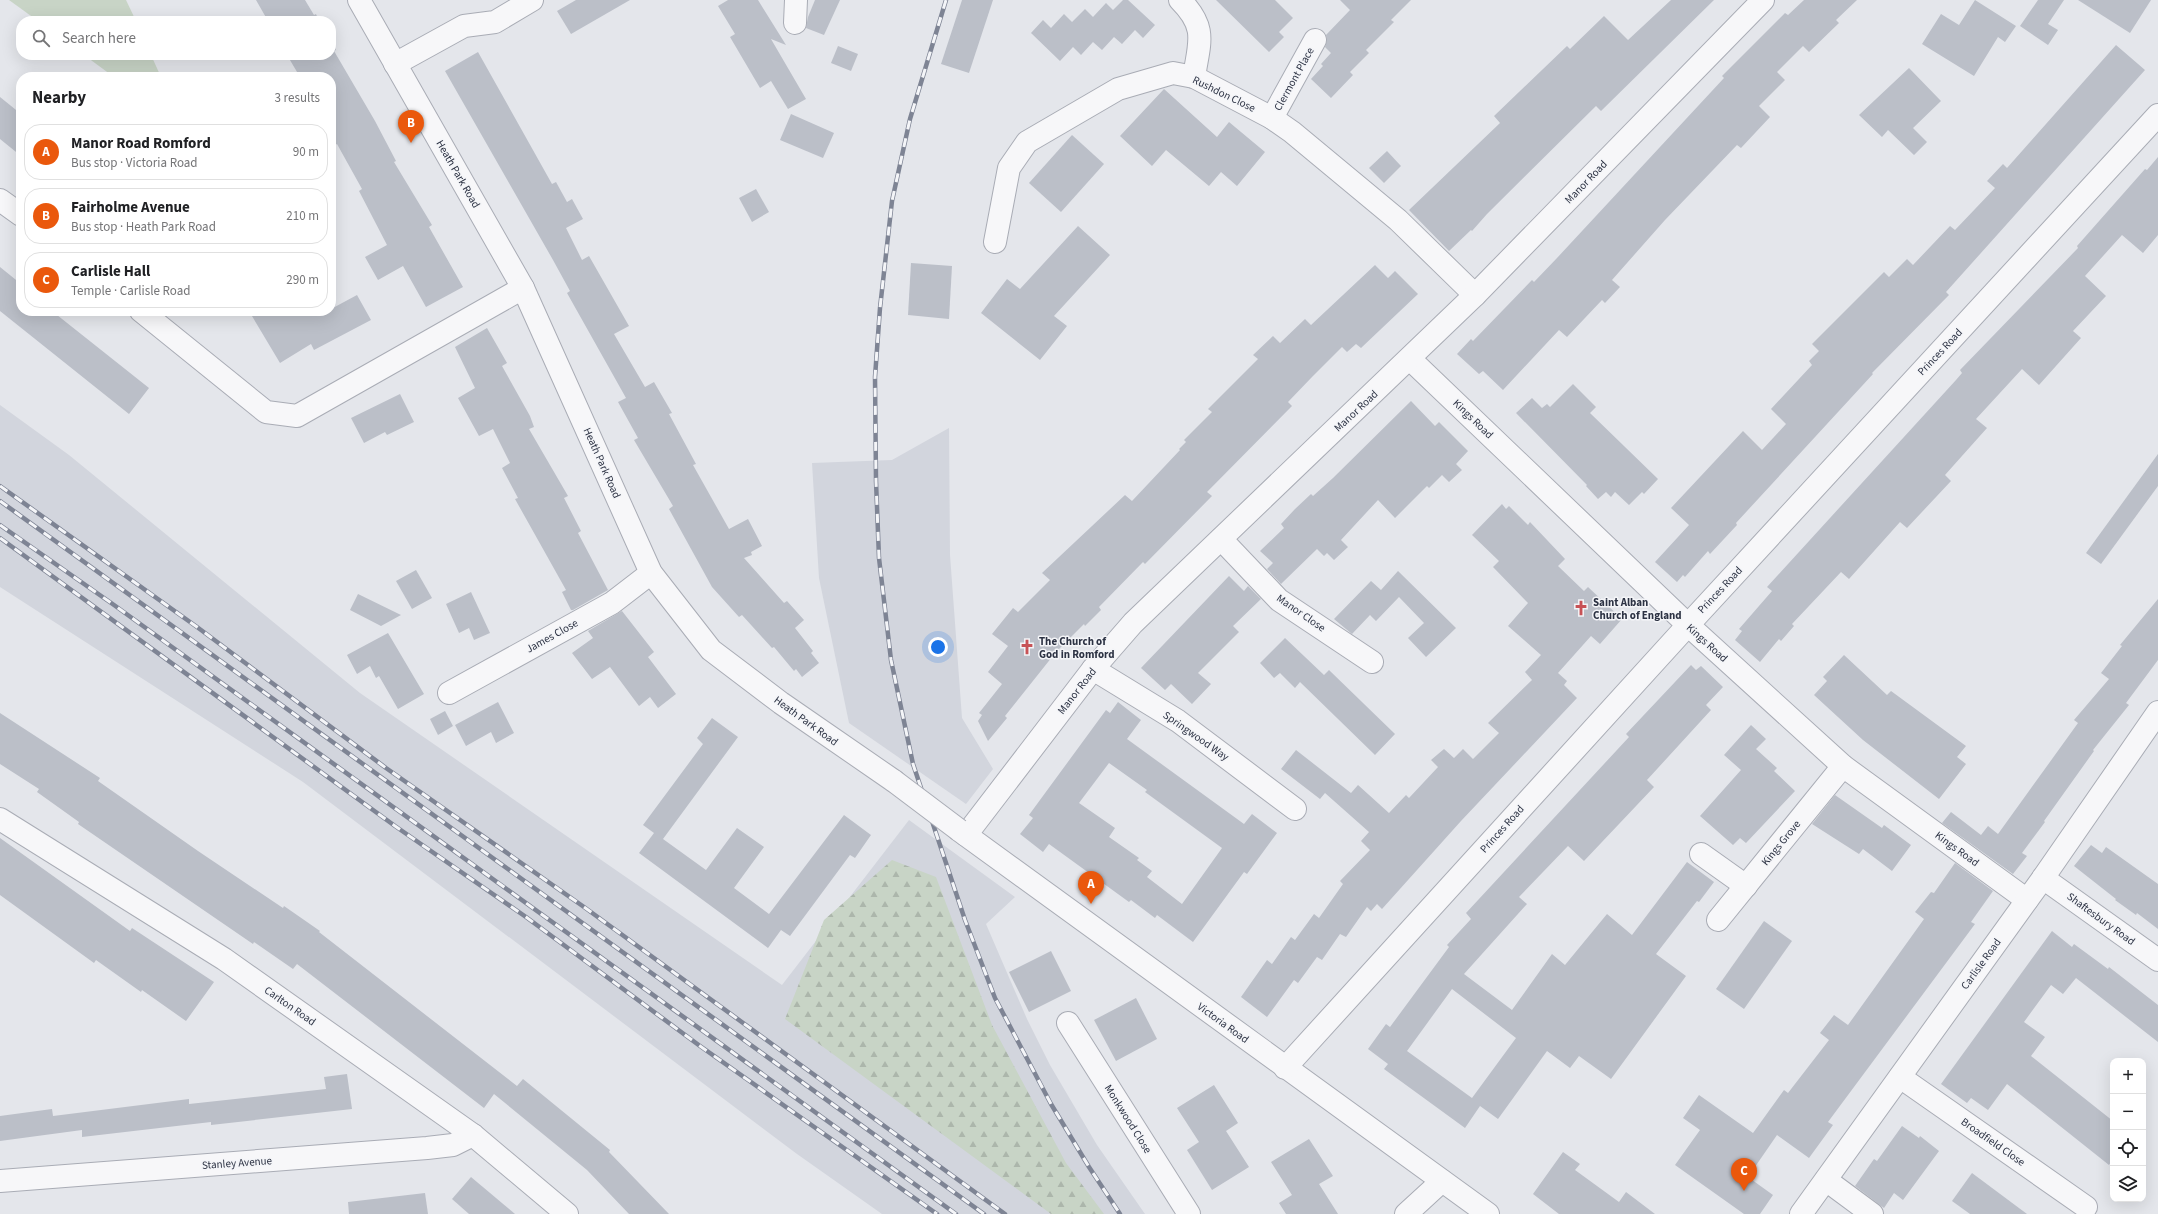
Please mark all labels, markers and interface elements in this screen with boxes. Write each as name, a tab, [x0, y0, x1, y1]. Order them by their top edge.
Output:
search box	[16, 16, 336, 60]
icon: search	[30, 27, 52, 49]
text: Search here	[62, 28, 136, 49]
street label: Clermont Place	[1270, 44, 1318, 113]
street label: Rushdon Close	[1190, 72, 1258, 116]
text: Nearby	[32, 86, 86, 110]
text: 3 results	[275, 89, 320, 107]
pin: B	[398, 110, 424, 143]
text: Manor Road Romford	[71, 133, 211, 154]
street label: Heath Park Road	[432, 137, 484, 211]
text: A	[42, 143, 50, 161]
text: 90 m	[293, 143, 319, 161]
text: Bus stop · Victoria Road	[71, 154, 198, 172]
street label: Manor Road	[1561, 157, 1611, 207]
text: Fairholme Avenue	[71, 197, 190, 218]
text: B	[42, 207, 50, 225]
text: 210 m	[286, 207, 319, 225]
text: Bus stop · Heath Park Road	[71, 218, 216, 236]
text: Carlisle Hall	[71, 261, 150, 282]
text: C	[42, 271, 50, 289]
text: 290 m	[286, 271, 319, 289]
text: Temple · Carlisle Road	[71, 282, 190, 300]
street label: Princes Road	[1914, 325, 1966, 379]
street label: Manor Road	[1331, 387, 1381, 435]
street label: Kings Road	[1449, 396, 1497, 442]
street label: Heath Park Road	[580, 425, 624, 501]
street label: Princes Road	[1694, 563, 1746, 617]
street label: Manor Close	[1273, 591, 1329, 636]
place label: Saint Alban Church of England	[1593, 595, 1682, 623]
church icon: Saint Alban Church of England	[1572, 599, 1590, 617]
street label: James Close	[523, 615, 581, 656]
street label: Kings Road	[1683, 620, 1731, 666]
place label: The Church of God in Romford	[1039, 634, 1115, 662]
your location	[928, 637, 948, 657]
church icon: The Church of God in Romford	[1018, 638, 1036, 656]
street label: Manor Road	[1054, 665, 1100, 717]
street label: Heath Park Road	[771, 693, 841, 749]
street label: Springwood Way	[1160, 708, 1232, 764]
street label: Princes Road	[1477, 802, 1527, 856]
street label: Kings Grove	[1758, 817, 1804, 869]
street label: Kings Road	[1932, 828, 1982, 870]
pin: A	[1078, 871, 1104, 904]
street label: Shaftesbury Road	[2064, 889, 2138, 949]
street label: Carlisle Road	[1957, 935, 2005, 993]
street label: Carlton Road	[261, 983, 319, 1029]
street label: Victoria Road	[1194, 999, 1252, 1047]
map controls	[2110, 1058, 2146, 1202]
button: +	[2110, 1058, 2146, 1094]
street label: Monkwood Close	[1101, 1082, 1155, 1157]
button: −	[2110, 1094, 2146, 1130]
street label: Broadfield Close	[1958, 1114, 2029, 1170]
button: locate	[2110, 1130, 2146, 1166]
street label: Stanley Avenue	[201, 1153, 273, 1173]
pin: C	[1731, 1158, 1757, 1191]
button: layers	[2110, 1166, 2146, 1202]

